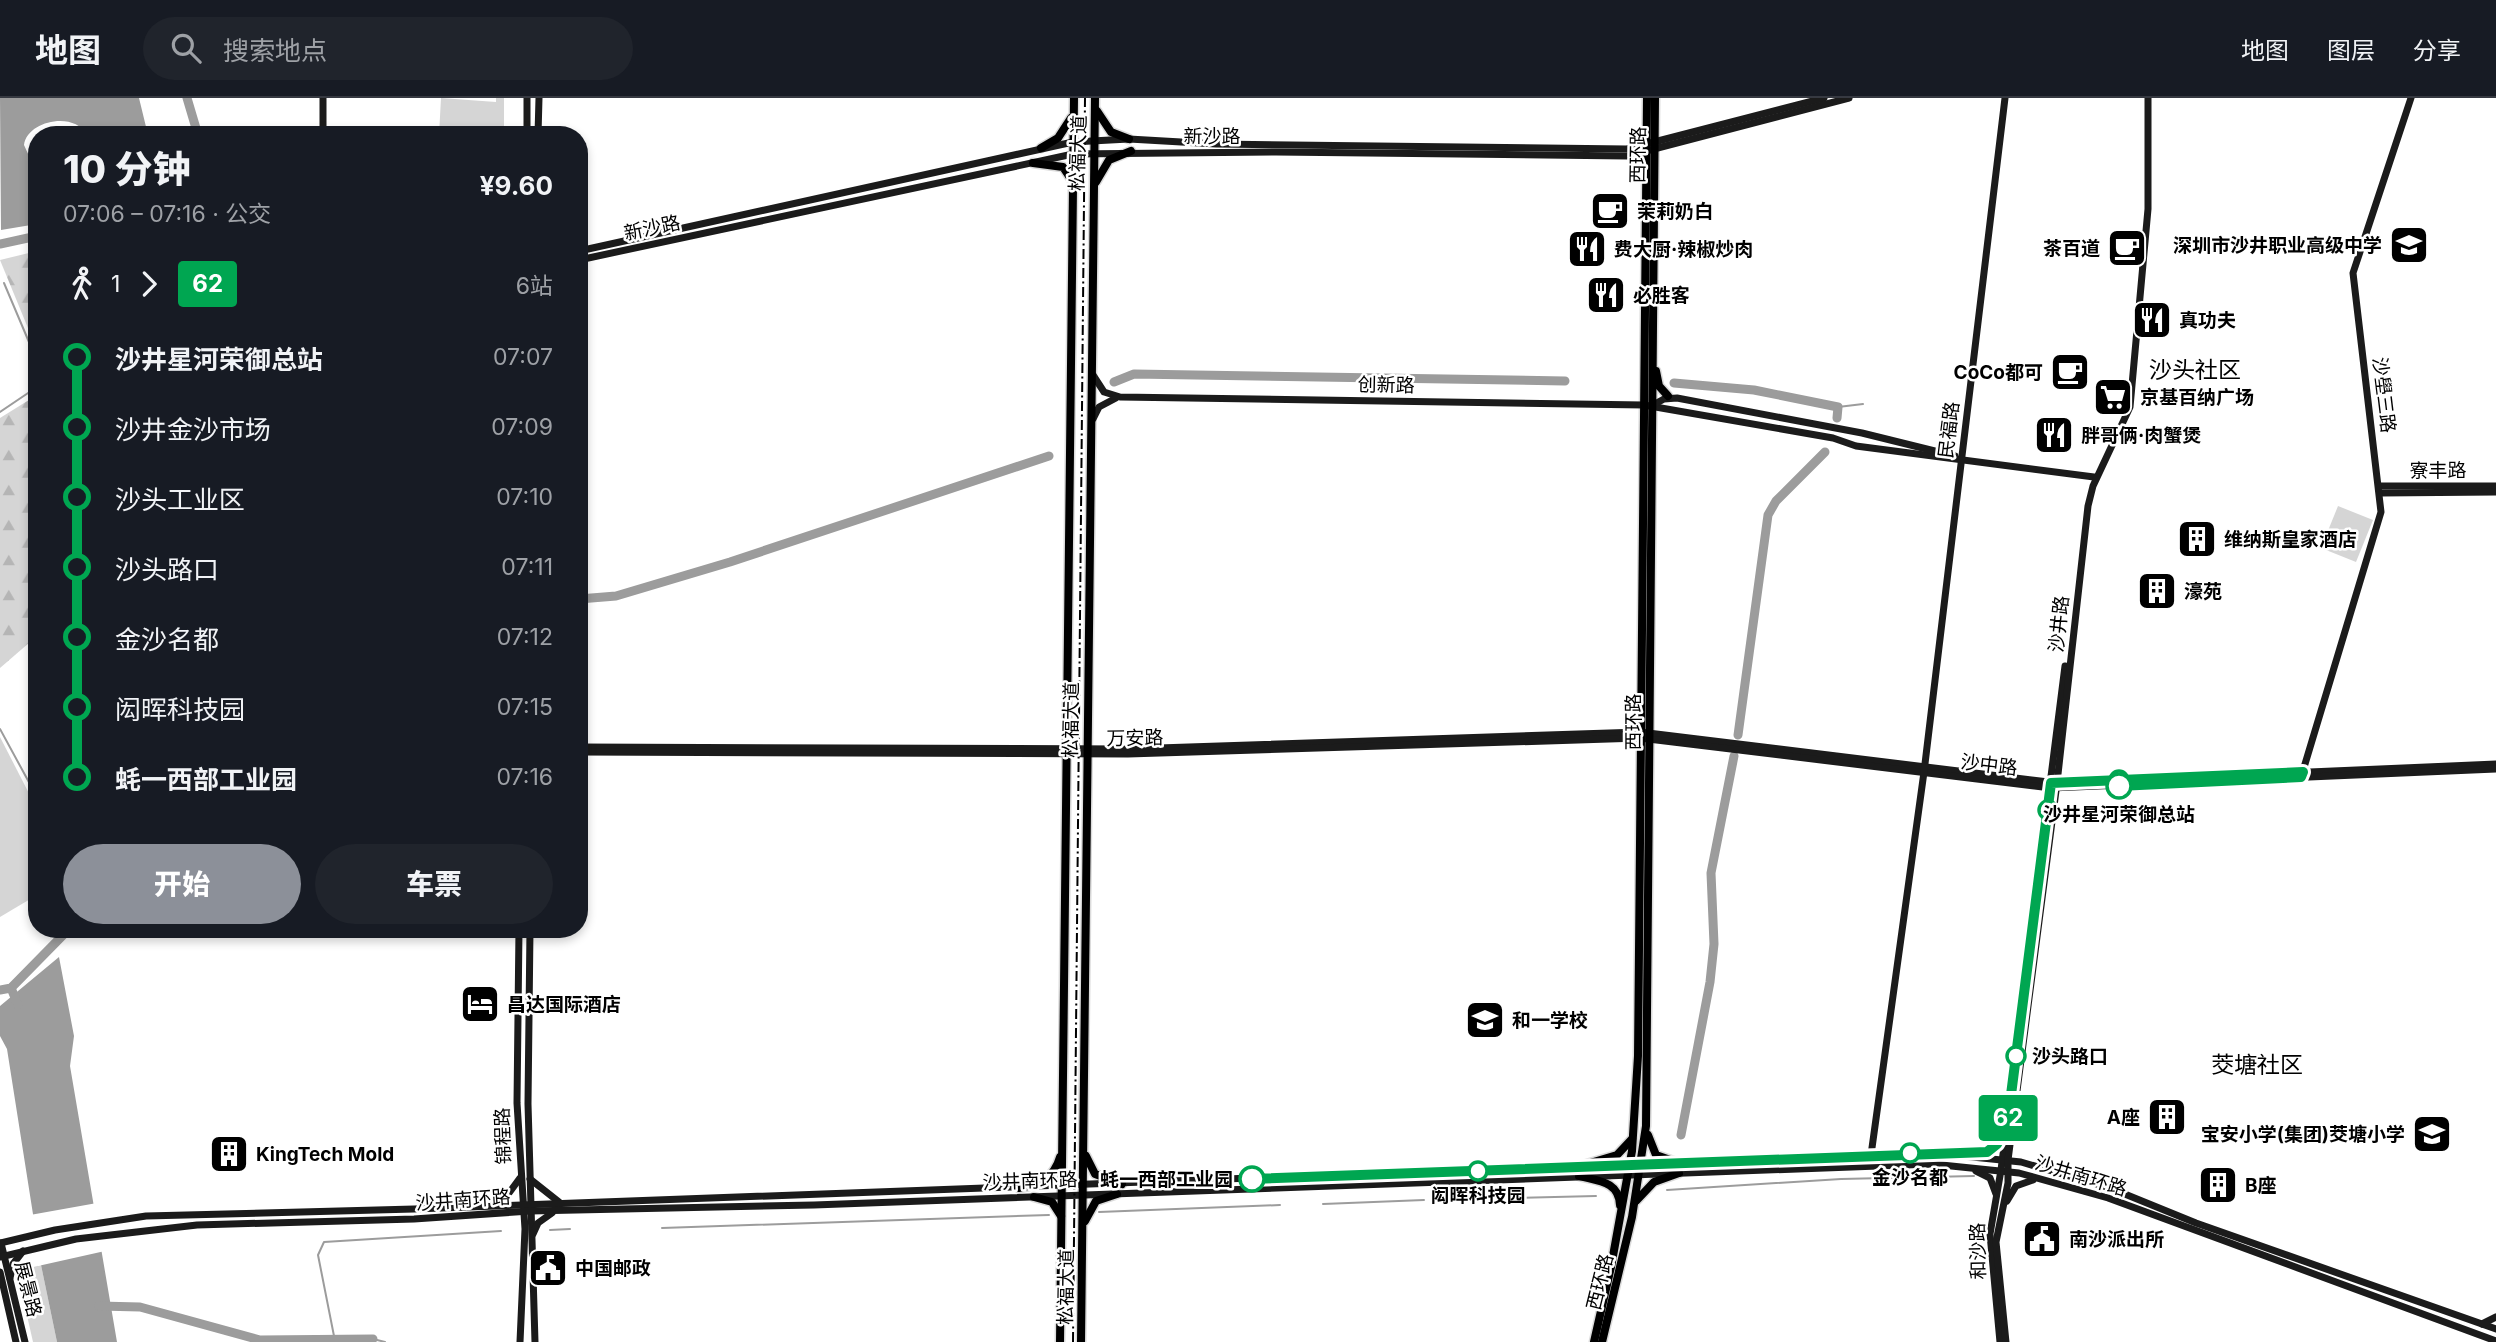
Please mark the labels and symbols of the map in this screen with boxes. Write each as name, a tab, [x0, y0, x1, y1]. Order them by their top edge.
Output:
street label: 松福大道	[1065, 115, 1091, 191]
street label: 新沙路	[1183, 125, 1241, 148]
street label: 西环路	[1626, 126, 1650, 184]
cafe icon: 茉莉奶白	[1589, 190, 1631, 232]
place label: 茉莉奶白	[1637, 200, 1713, 223]
street label: 新沙路	[622, 211, 682, 245]
school or university icon: 深圳市沙井职业高级中学	[2388, 224, 2430, 266]
cafe icon: 茶百道	[2106, 227, 2148, 269]
restaurant icon: 费大厨·辣椒炒肉	[1566, 228, 1608, 270]
place label: 深圳市沙井职业高级中学	[2173, 234, 2382, 257]
place label: 茶百道	[2043, 237, 2100, 260]
place label: 费大厨·辣椒炒肉	[1614, 238, 1753, 261]
restaurant icon: 必胜客	[1585, 274, 1627, 316]
place label: 必胜客	[1633, 284, 1690, 307]
restaurant icon: 真功夫	[2131, 299, 2173, 341]
place label: 真功夫	[2179, 309, 2236, 332]
cafe icon: CoCo都可	[2049, 351, 2091, 393]
district label: 沙头社区	[2149, 356, 2241, 384]
street label: 沙壆三路	[2368, 356, 2400, 434]
place label: CoCo都可	[1954, 361, 2043, 384]
street label: 创新路	[1357, 373, 1415, 397]
supermarket icon: 京基百纳广场	[2092, 376, 2134, 418]
place label: 京基百纳广场	[2140, 386, 2254, 409]
street label: 民福路	[1934, 400, 1964, 460]
restaurant icon: 胖哥俩·肉蟹煲	[2033, 414, 2075, 456]
place label: 胖哥俩·肉蟹煲	[2081, 424, 2201, 447]
street label: 寮丰路	[2409, 459, 2467, 482]
building icon: 维纳斯皇家酒店	[2176, 518, 2218, 560]
place label: 维纳斯皇家酒店	[2224, 528, 2357, 551]
building icon: 濠苑	[2136, 570, 2178, 612]
place label: 濠苑	[2184, 580, 2222, 603]
street label: 沙井路	[2045, 594, 2073, 654]
street label: 松福大道	[1059, 682, 1083, 758]
street label: 西环路	[1622, 693, 1645, 751]
street label: 万安路	[1106, 726, 1164, 750]
street label: 沙中路	[1959, 750, 2019, 780]
unlabelled marker	[2109, 770, 2129, 790]
marker: 沙井星河荣御总站	[2106, 773, 2132, 799]
unlabelled marker	[2038, 800, 2058, 820]
place label: 沙井星河荣御总站	[2043, 803, 2195, 826]
hotel icon: 昌达国际酒店	[459, 983, 501, 1025]
place label: 昌达国际酒店	[507, 993, 621, 1016]
school or university icon: 和一学校	[1464, 999, 1506, 1041]
place label: 和一学校	[1512, 1009, 1588, 1032]
place label: 沙头路口	[2032, 1045, 2108, 1068]
marker: 沙头路口	[2006, 1046, 2026, 1066]
district label: 茭塘社区	[2211, 1051, 2303, 1079]
line badge: 62	[1976, 1095, 2039, 1141]
building icon: A座	[2146, 1096, 2188, 1138]
place label: A座	[2107, 1106, 2140, 1129]
street label: 锦程路	[491, 1107, 515, 1165]
school or university icon: 宝安小学(集团)茭塘小学	[2411, 1113, 2453, 1155]
place label: 宝安小学(集团)茭塘小学	[2201, 1123, 2405, 1146]
building icon: KingTech Mold	[208, 1133, 250, 1175]
place label: KingTech Mold	[256, 1143, 394, 1166]
marker: 金沙名都	[1900, 1143, 1920, 1163]
street label: 沙井南环路	[2032, 1151, 2130, 1201]
marker: 闳晖科技园	[1468, 1161, 1488, 1181]
building icon: B座	[2197, 1164, 2239, 1206]
marker: 蚝一西部工业园	[1239, 1166, 1265, 1192]
place label: 金沙名都	[1872, 1166, 1948, 1189]
street label: 沙井南环路	[982, 1168, 1078, 1194]
place label: 蚝一西部工业园	[1100, 1168, 1233, 1191]
place label: B座	[2245, 1174, 2277, 1197]
place label: 闳晖科技园	[1430, 1184, 1526, 1207]
street label: 沙井南环路	[415, 1185, 511, 1215]
public building icon: 南沙派出所	[2021, 1218, 2063, 1260]
street label: 和沙路	[1966, 1222, 1990, 1280]
place label: 南沙派出所	[2069, 1228, 2164, 1251]
public building icon: 中国邮政	[527, 1247, 569, 1289]
street label: 松福大道	[1054, 1249, 1078, 1325]
street label: 西环路	[1582, 1252, 1618, 1312]
place label: 中国邮政	[575, 1257, 651, 1280]
street label: 展景路	[10, 1259, 46, 1319]

